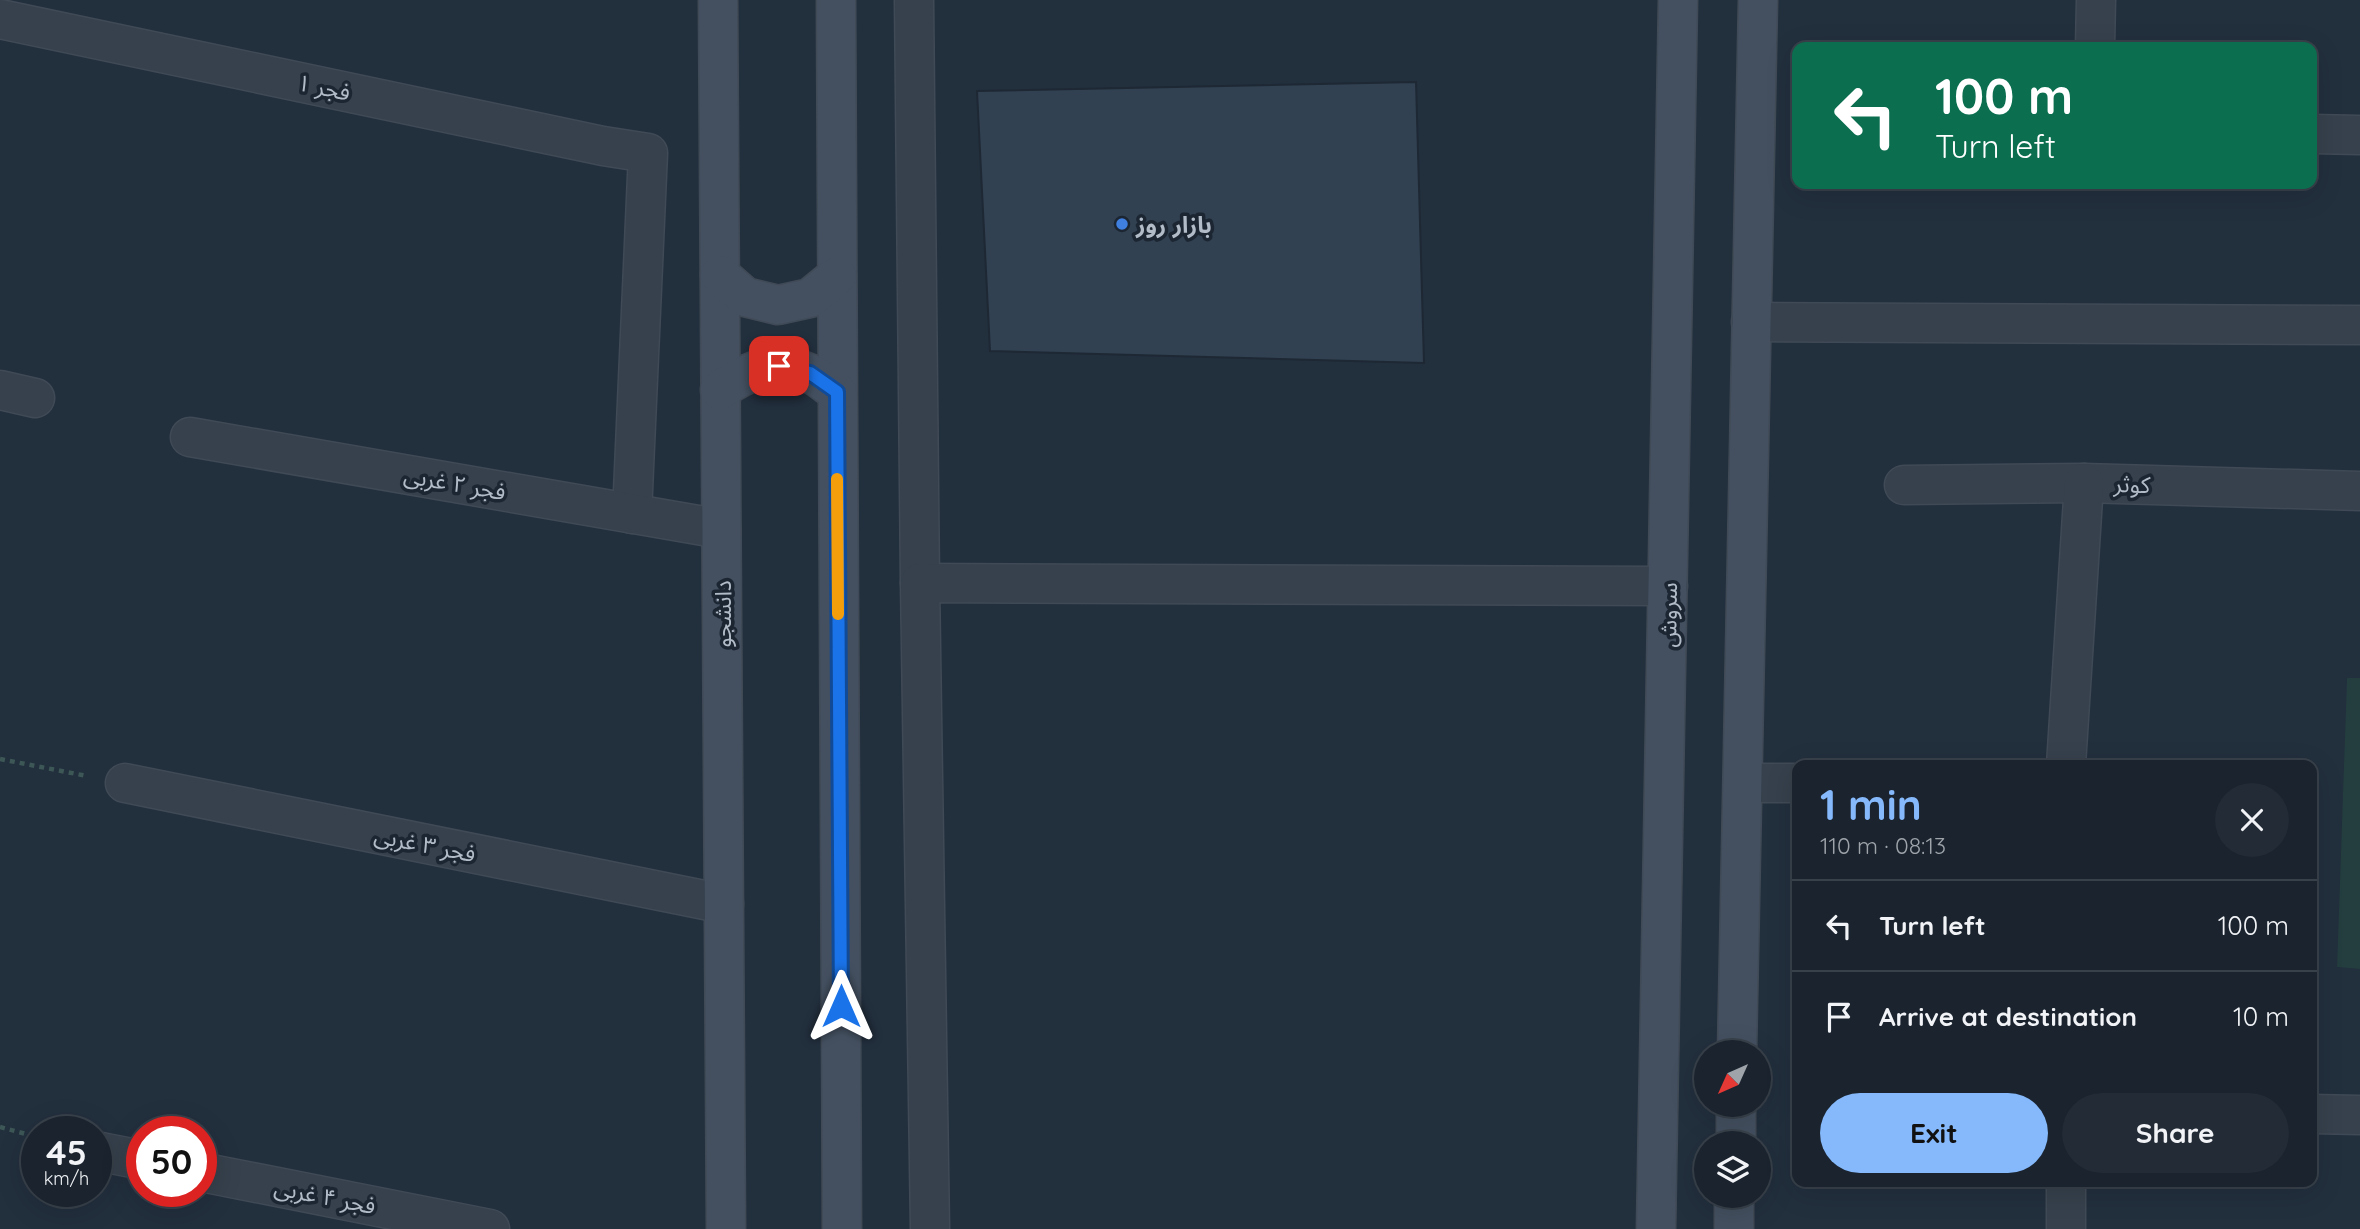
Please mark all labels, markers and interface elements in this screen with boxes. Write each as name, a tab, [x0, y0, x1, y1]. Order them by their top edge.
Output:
text: 100 m	[1935, 65, 2073, 126]
street label: فجر ۱	[295, 67, 353, 107]
icon: left	[1820, 70, 1911, 161]
text: Turn left	[1935, 126, 2056, 166]
place label: بازار روز	[1135, 210, 1212, 239]
marker: بازار روز	[1114, 216, 1130, 232]
pin	[749, 336, 809, 396]
icon: arrive	[760, 347, 798, 385]
street label: فجر ۲ غربی	[402, 460, 508, 506]
street label: کوثر	[2112, 469, 2151, 499]
street label: دانشجو	[708, 580, 737, 648]
street label: سروش	[1653, 582, 1683, 648]
text: 1 min	[1820, 778, 1922, 831]
button: close	[2215, 783, 2289, 857]
street label: فجر ۳ غربی	[372, 820, 478, 868]
text: 110 m · 08:13	[1820, 831, 1946, 860]
icon: left	[1820, 907, 1858, 945]
text: Turn left	[1879, 909, 1986, 942]
text: 100 m	[2218, 909, 2289, 942]
position arrow	[804, 969, 878, 1043]
icon: arrive	[1820, 998, 1858, 1036]
text: Arrive at destination	[1879, 1000, 2137, 1033]
text: 10 m	[2233, 1000, 2289, 1033]
north arrow	[1694, 1040, 1771, 1116]
map controls	[1694, 1040, 1771, 1208]
button: Exit	[1820, 1093, 2048, 1173]
button: Share	[2062, 1093, 2289, 1173]
speed limit sign: 50	[126, 1116, 217, 1207]
text: 45	[46, 1130, 87, 1174]
button: layers	[1694, 1131, 1771, 1208]
text: km/h	[44, 1167, 89, 1190]
street label: فجر ۴ غربی	[272, 1172, 378, 1220]

